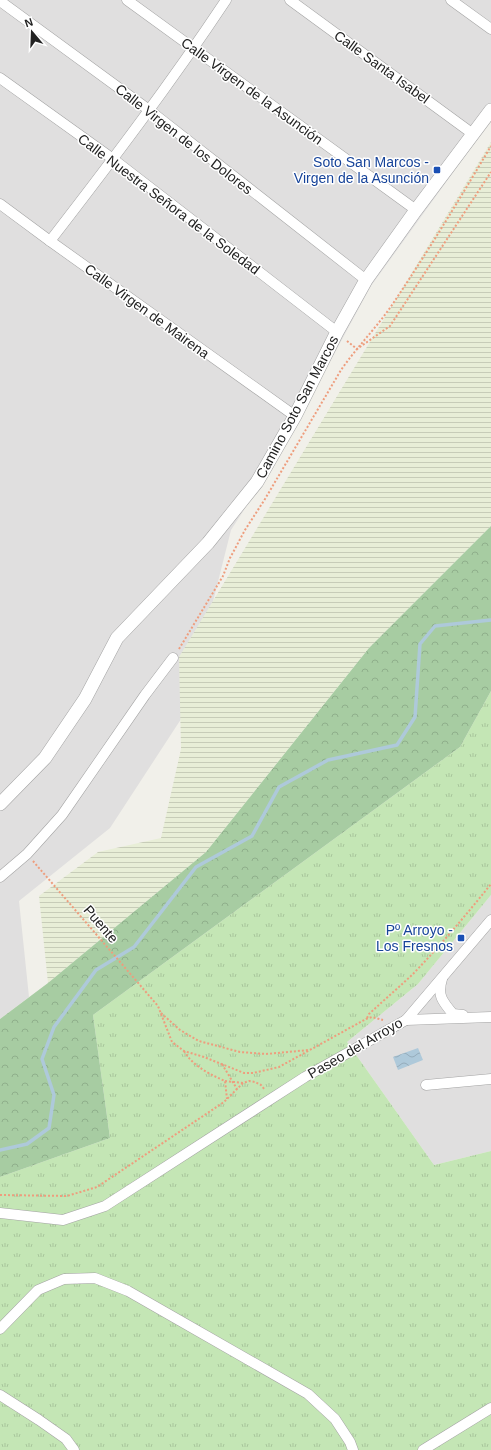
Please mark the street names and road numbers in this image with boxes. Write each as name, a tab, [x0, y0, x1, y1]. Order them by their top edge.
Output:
street label: Calle Santa Isabel	[331, 27, 433, 107]
street label: Calle Virgen de la Asunción	[178, 34, 326, 148]
street label: Calle Virgen de los Dolores	[112, 81, 256, 197]
street label: Calle Nuestra Señora de la Soledad	[75, 130, 263, 278]
street label: Calle Virgen de Mairena	[82, 260, 213, 362]
street label: Camino Soto San Marcos	[252, 333, 342, 481]
street label: Puente	[80, 902, 122, 946]
street label: Paseo del Arroyo	[305, 1014, 405, 1082]

